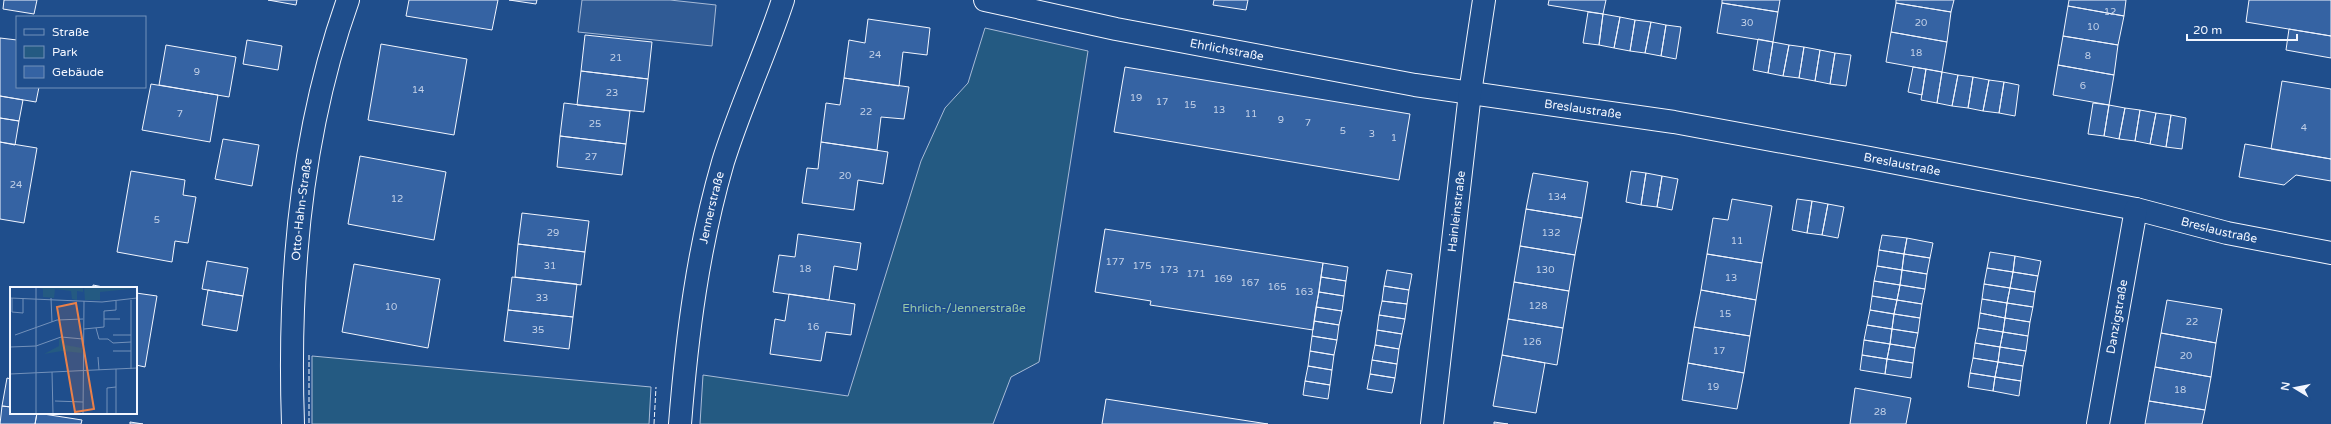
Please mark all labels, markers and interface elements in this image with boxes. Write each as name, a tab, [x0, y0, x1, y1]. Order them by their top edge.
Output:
house number: 12	[2104, 6, 2116, 18]
legend	[16, 16, 146, 88]
scale bar	[2187, 16, 2297, 42]
house number: 30	[1741, 17, 1753, 29]
house number: 20	[1915, 17, 1927, 29]
house number: 10	[2087, 21, 2099, 33]
text: 20 m	[2193, 23, 2222, 37]
text: Straße	[52, 25, 89, 39]
street label: Ehrlichstraße	[1189, 36, 1265, 64]
text: Park	[52, 45, 78, 59]
house number: 18	[1910, 47, 1922, 59]
house number: 24	[869, 49, 881, 61]
house number: 8	[2085, 50, 2091, 62]
house number: 21	[610, 52, 622, 64]
text: Gebäude	[52, 65, 104, 79]
house number: 9	[194, 66, 200, 78]
house number: 6	[2080, 80, 2086, 92]
house number: 14	[412, 84, 424, 96]
house number: 23	[606, 87, 618, 99]
house number: 19	[1130, 92, 1142, 104]
house number: 17	[1156, 96, 1168, 108]
street label: Breslaustraße	[1543, 97, 1623, 121]
house number: 15	[1184, 99, 1196, 111]
house number: 13	[1213, 104, 1225, 116]
house number: 22	[860, 106, 872, 118]
house number: 7	[177, 108, 183, 120]
house number: 11	[1245, 108, 1257, 120]
house number: 9	[1278, 114, 1284, 126]
house number: 7	[1305, 117, 1311, 129]
house number: 25	[589, 118, 601, 130]
house number: 4	[2301, 122, 2307, 134]
house number: 5	[1340, 125, 1346, 137]
house number: 3	[1369, 128, 1375, 140]
house number: 1	[1391, 132, 1397, 144]
street label: Breslaustraße	[1863, 150, 1942, 178]
house number: 27	[585, 151, 597, 163]
street label: Otto-Hahn-Straße	[289, 157, 315, 261]
street label: Jennerstraße	[696, 169, 727, 245]
house number: 20	[839, 170, 851, 182]
street label: Hainleinstraße	[1445, 170, 1468, 253]
house number: 24	[10, 179, 22, 191]
house number: 134	[1548, 191, 1566, 203]
house number: 12	[391, 193, 403, 205]
house number: 5	[154, 214, 160, 226]
street label: Breslaustraße	[2180, 214, 2259, 246]
house number: 29	[547, 227, 559, 239]
house number: 132	[1542, 227, 1560, 239]
house number: 11	[1731, 235, 1743, 247]
house number: 177	[1106, 256, 1124, 268]
house number: 31	[544, 260, 556, 272]
house number: 175	[1133, 260, 1151, 272]
house number: 18	[799, 263, 811, 275]
house number: 173	[1160, 264, 1178, 276]
house number: 130	[1536, 264, 1554, 276]
house number: 171	[1187, 268, 1205, 280]
house number: 13	[1725, 272, 1737, 284]
house number: 169	[1214, 273, 1232, 285]
house number: 167	[1241, 277, 1259, 289]
street label: Danzigstraße	[2104, 278, 2130, 355]
house number: 165	[1268, 281, 1286, 293]
house number: 163	[1295, 286, 1313, 298]
inset map	[10, 287, 137, 414]
house number: 33	[536, 292, 548, 304]
house number: 128	[1529, 300, 1547, 312]
house number: 10	[385, 301, 397, 313]
park label: Ehrlich-/Jennerstraße	[902, 301, 1026, 315]
house number: 15	[1719, 308, 1731, 320]
house number: 22	[2186, 316, 2198, 328]
house number: 16	[807, 321, 819, 333]
house number: 35	[532, 324, 544, 336]
house number: 126	[1523, 336, 1541, 348]
house number: 17	[1713, 345, 1725, 357]
house number: 20	[2180, 350, 2192, 362]
north arrow	[2275, 368, 2315, 408]
house number: 19	[1707, 381, 1719, 393]
text: N	[2278, 381, 2293, 392]
house number: 18	[2174, 384, 2186, 396]
house number: 28	[1874, 406, 1886, 418]

